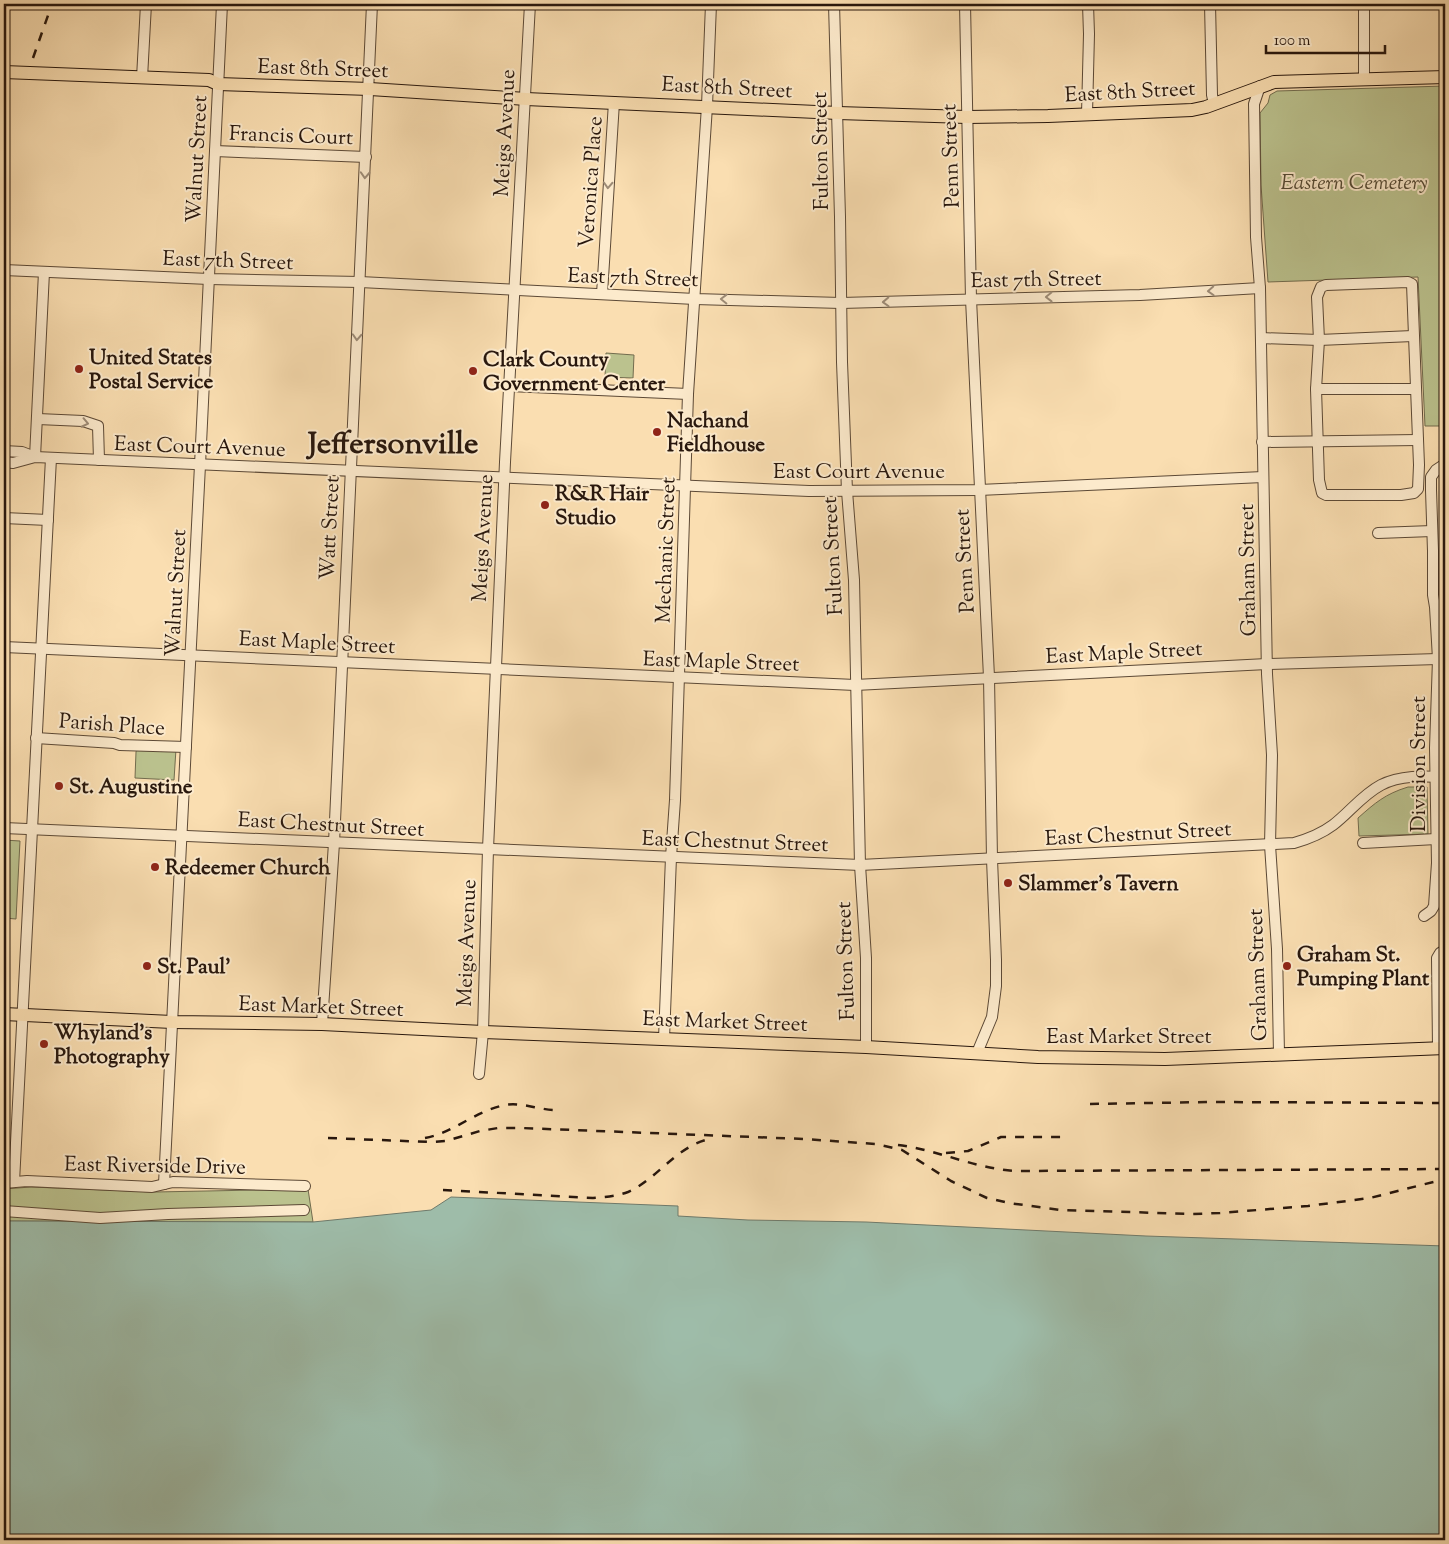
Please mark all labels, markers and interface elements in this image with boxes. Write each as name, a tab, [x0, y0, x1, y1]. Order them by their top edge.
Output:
scale bar	[1266, 22, 1385, 54]
text: 100 m	[1274, 31, 1311, 52]
street label: East 8th Street	[257, 53, 389, 87]
street label: Meigs Avenue	[488, 69, 524, 198]
street label: East 8th Street	[661, 71, 793, 107]
street label: East 8th Street	[1064, 75, 1196, 111]
street label: Fulton Street	[806, 91, 838, 211]
street label: Walnut Street	[180, 95, 216, 224]
street label: Penn Street	[935, 103, 969, 209]
street label: Veronica Place	[572, 115, 612, 249]
street label: Francis Court	[228, 120, 354, 154]
park label: Eastern Cemetery	[1280, 169, 1428, 199]
one-way arrow	[359, 171, 370, 179]
one-way arrow	[603, 182, 614, 190]
street label: East 7th Street	[162, 245, 294, 279]
street label: East 7th Street	[567, 262, 699, 296]
street label: East 7th Street	[970, 265, 1102, 297]
one-way arrow	[1207, 285, 1215, 296]
one-way arrow	[1045, 292, 1053, 303]
one-way arrow	[720, 294, 728, 304]
one-way arrow	[882, 296, 890, 307]
one-way arrow	[352, 333, 363, 341]
place label: United States Postal Service	[89, 344, 213, 398]
place label: Clark County Government Center	[483, 346, 666, 400]
marker: United States Postal Service	[73, 363, 85, 375]
marker: Clark County Government Center	[467, 365, 479, 377]
place label: Nachand Fieldhouse	[667, 407, 765, 461]
one-way arrow	[80, 417, 89, 428]
district label: Jeffersonville	[306, 423, 478, 468]
marker: Nachand Fieldhouse	[651, 426, 663, 438]
street label: East Court Avenue	[114, 430, 286, 466]
street label: East Court Avenue	[773, 458, 945, 488]
street label: Meigs Avenue	[466, 474, 502, 603]
street label: Watt Street	[313, 475, 349, 581]
street label: Mechanic Street	[649, 476, 685, 624]
place label: R&R Hair Studio	[555, 480, 649, 534]
street label: Fulton Street	[816, 496, 852, 616]
marker: R&R Hair Studio	[539, 499, 551, 511]
street label: Graham Street	[1233, 503, 1265, 637]
street label: Penn Street	[948, 508, 984, 614]
street label: Walnut Street	[159, 529, 195, 658]
street label: East Maple Street	[238, 625, 396, 663]
street label: East Maple Street	[1045, 635, 1203, 673]
street label: East Maple Street	[642, 645, 800, 681]
street label: Division Street	[1405, 696, 1435, 832]
street label: Parish Place	[58, 707, 166, 745]
place label: St. Augustine	[69, 773, 193, 803]
marker: St. Augustine	[53, 780, 65, 792]
street label: East Chestnut Street	[237, 806, 425, 846]
street label: East Chestnut Street	[1044, 815, 1232, 855]
street label: East Chestnut Street	[641, 825, 829, 861]
place label: Redeemer Church	[165, 854, 331, 884]
marker: Redeemer Church	[149, 861, 161, 873]
place label: Slammer's Tavern	[1018, 870, 1179, 900]
marker: Slammer's Tavern	[1002, 877, 1014, 889]
street label: Meigs Avenue	[451, 879, 485, 1007]
street label: Fulton Street	[830, 901, 864, 1021]
street label: Graham Street	[1242, 908, 1276, 1042]
place label: Graham St. Pumping Plant	[1297, 941, 1430, 995]
place label: St. Paul'	[157, 953, 231, 983]
marker: St. Paul'	[141, 960, 153, 972]
marker: Graham St. Pumping Plant	[1281, 960, 1293, 972]
street label: East Market Street	[238, 990, 404, 1026]
street label: East Market Street	[642, 1005, 808, 1041]
place label: Whyland's Photography	[54, 1019, 170, 1073]
street label: East Market Street	[1046, 1023, 1212, 1053]
marker: Whyland's Photography	[38, 1038, 50, 1050]
street label: East Riverside Drive	[64, 1150, 246, 1184]

